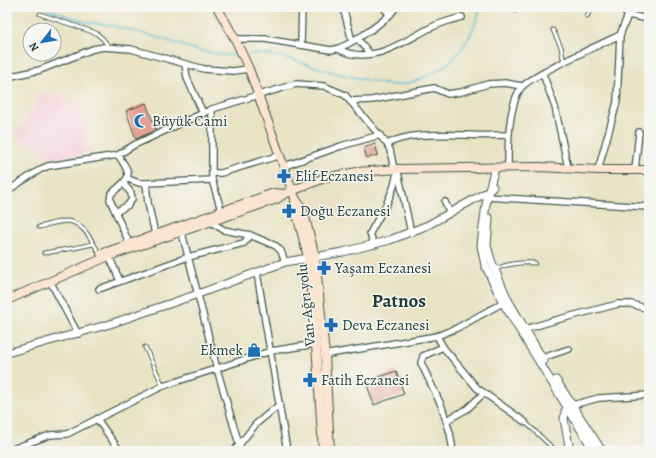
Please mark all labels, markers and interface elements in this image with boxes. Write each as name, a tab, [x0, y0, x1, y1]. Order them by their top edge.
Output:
north arrow	[22, 22, 62, 62]
text: N	[25, 40, 42, 54]
place label: Büyük Cami	[152, 111, 227, 131]
mosque icon: Büyük Cami	[133, 113, 149, 129]
place label: Elif Eczanesi	[295, 166, 374, 186]
pharmacy icon: Elif Eczanesi	[276, 168, 292, 184]
place label: Doğu Eczanesi	[300, 201, 391, 221]
pharmacy icon: Doğu Eczanesi	[281, 203, 297, 219]
place label: Yaşam Eczanesi	[334, 258, 432, 278]
pharmacy icon: Yaşam Eczanesi	[316, 260, 332, 276]
street label: Van-Ağrı yolu	[292, 262, 320, 348]
district label: Patnos	[372, 288, 426, 314]
place label: Deva Eczanesi	[342, 315, 430, 335]
pharmacy icon: Deva Eczanesi	[323, 317, 339, 333]
place label: Ekmek	[200, 340, 244, 360]
shop icon: Ekmek	[246, 342, 262, 358]
place label: Fatih Eczanesi	[321, 370, 409, 390]
pharmacy icon: Fatih Eczanesi	[302, 372, 318, 388]

